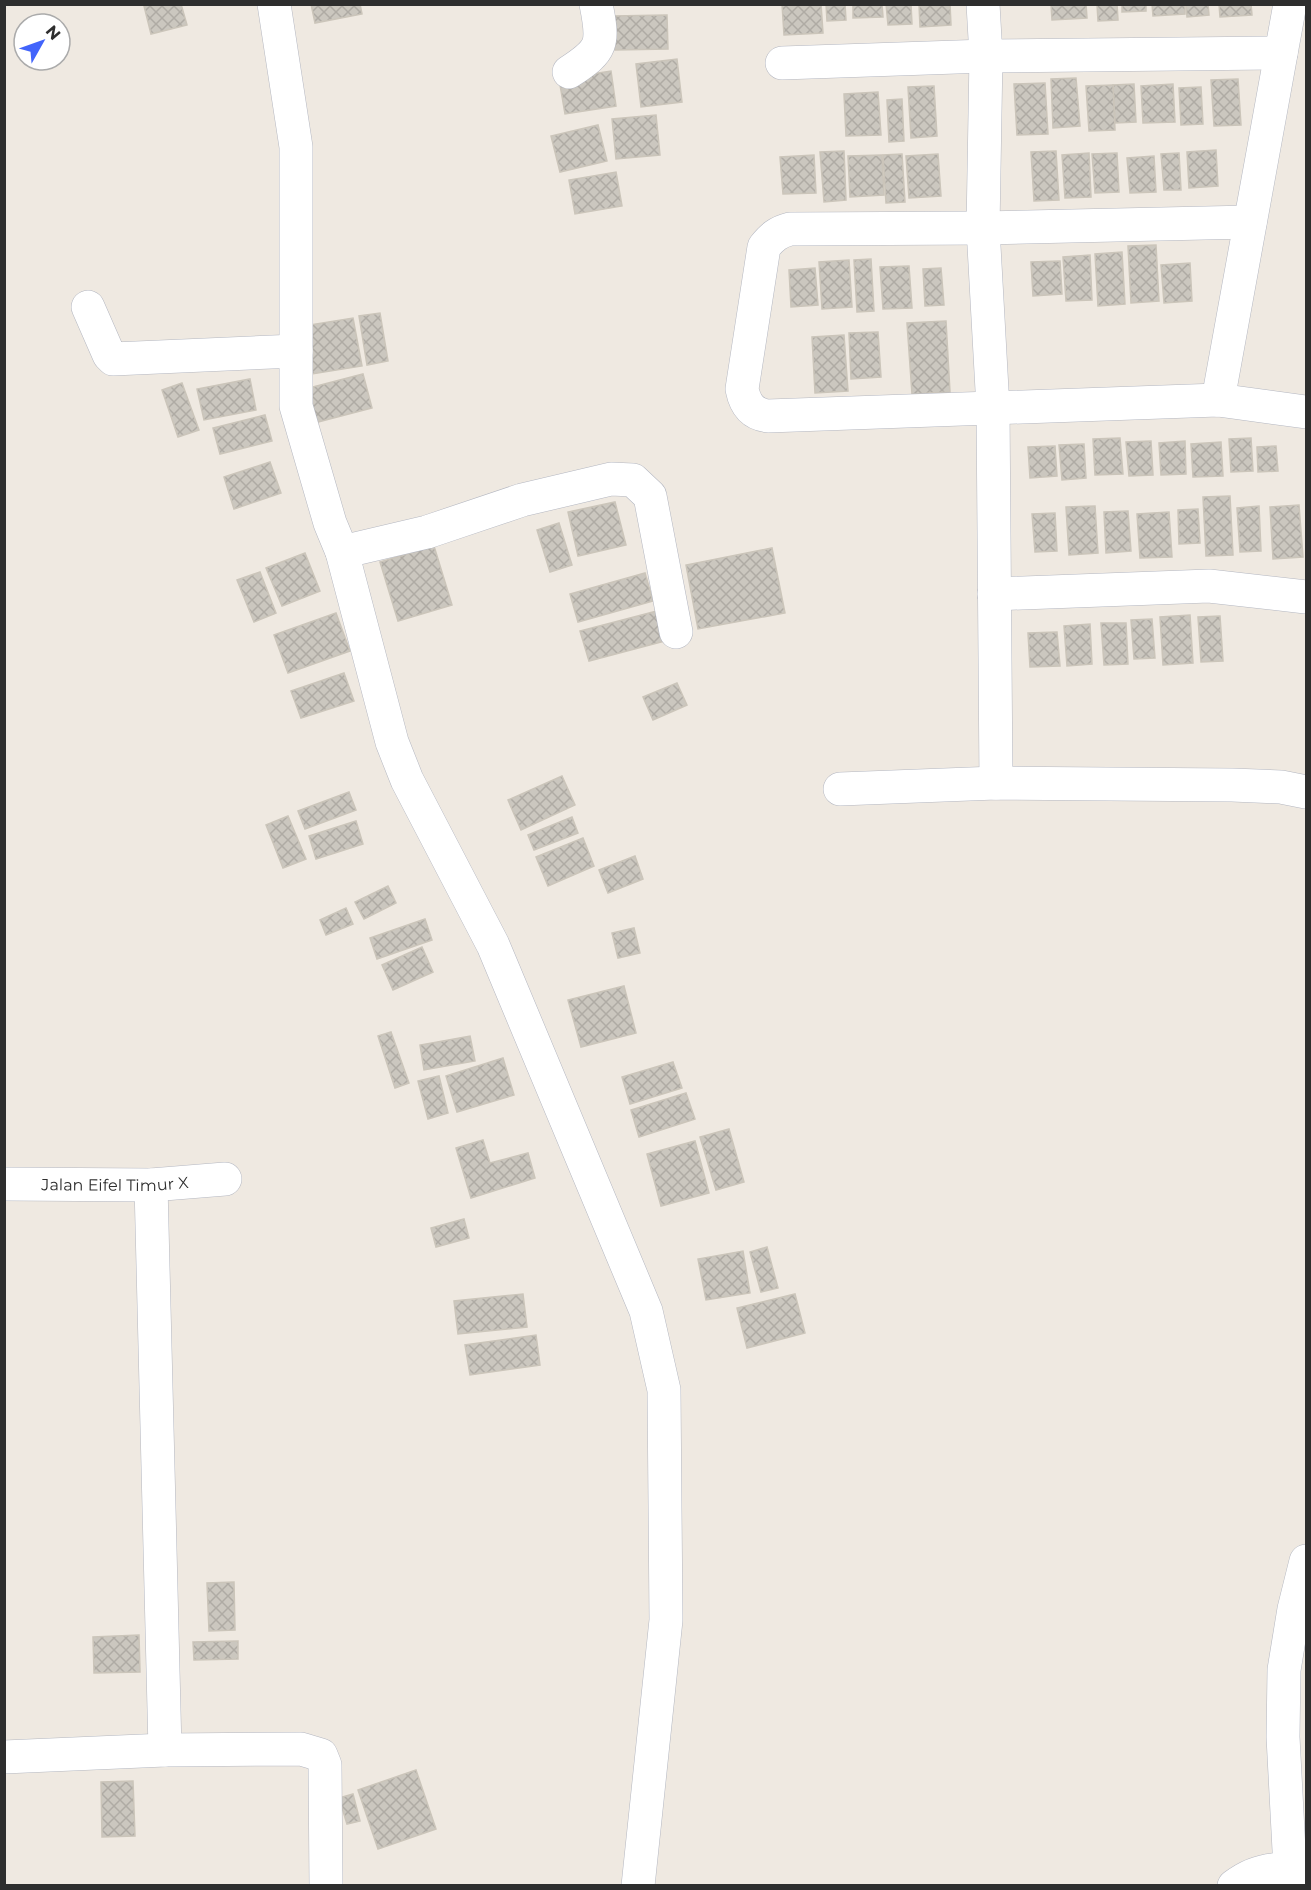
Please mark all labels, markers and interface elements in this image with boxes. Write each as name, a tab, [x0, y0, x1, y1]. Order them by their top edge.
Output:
north arrow	[12, 12, 72, 72]
text: N	[42, 22, 65, 44]
street label: Jalan Eifel Timur X	[40, 1173, 190, 1195]

